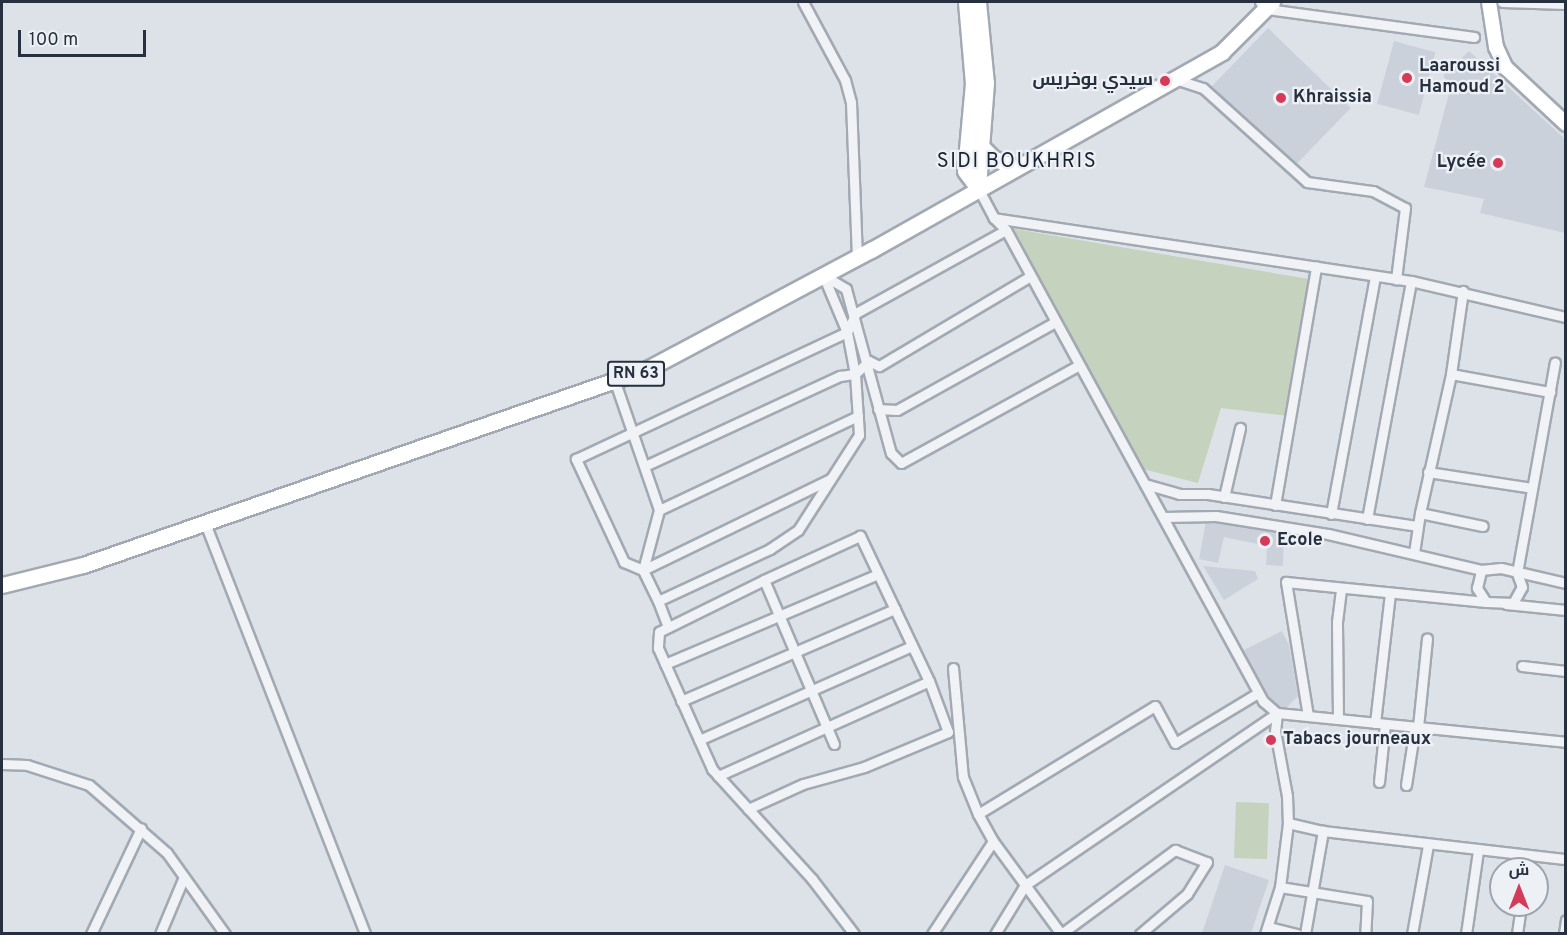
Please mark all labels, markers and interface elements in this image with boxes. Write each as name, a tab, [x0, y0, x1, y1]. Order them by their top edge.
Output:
scale bar	[21, 18, 148, 56]
text: 100 m	[29, 29, 78, 52]
place label: Laaroussi Hamoud 2	[1419, 57, 1505, 100]
place label: سيدي بوخريس	[1032, 70, 1153, 92]
marker: Laaroussi Hamoud 2	[1400, 71, 1414, 85]
marker: سيدي بوخريس	[1158, 74, 1172, 88]
place label: Khraissia	[1293, 87, 1372, 109]
marker: Khraissia	[1274, 91, 1288, 105]
district label: SIDI BOUKHRIS	[937, 150, 1097, 174]
place label: Lycée	[1437, 152, 1486, 174]
marker: Lycée	[1491, 156, 1505, 170]
road number: RN 63	[606, 361, 666, 387]
place label: Ecole	[1277, 530, 1323, 552]
marker: Ecole	[1258, 534, 1272, 548]
place label: Tabacs journeaux	[1283, 729, 1431, 751]
marker: Tabacs journeaux	[1264, 733, 1278, 747]
north arrow	[1489, 857, 1549, 917]
text: ش	[1509, 861, 1529, 881]

